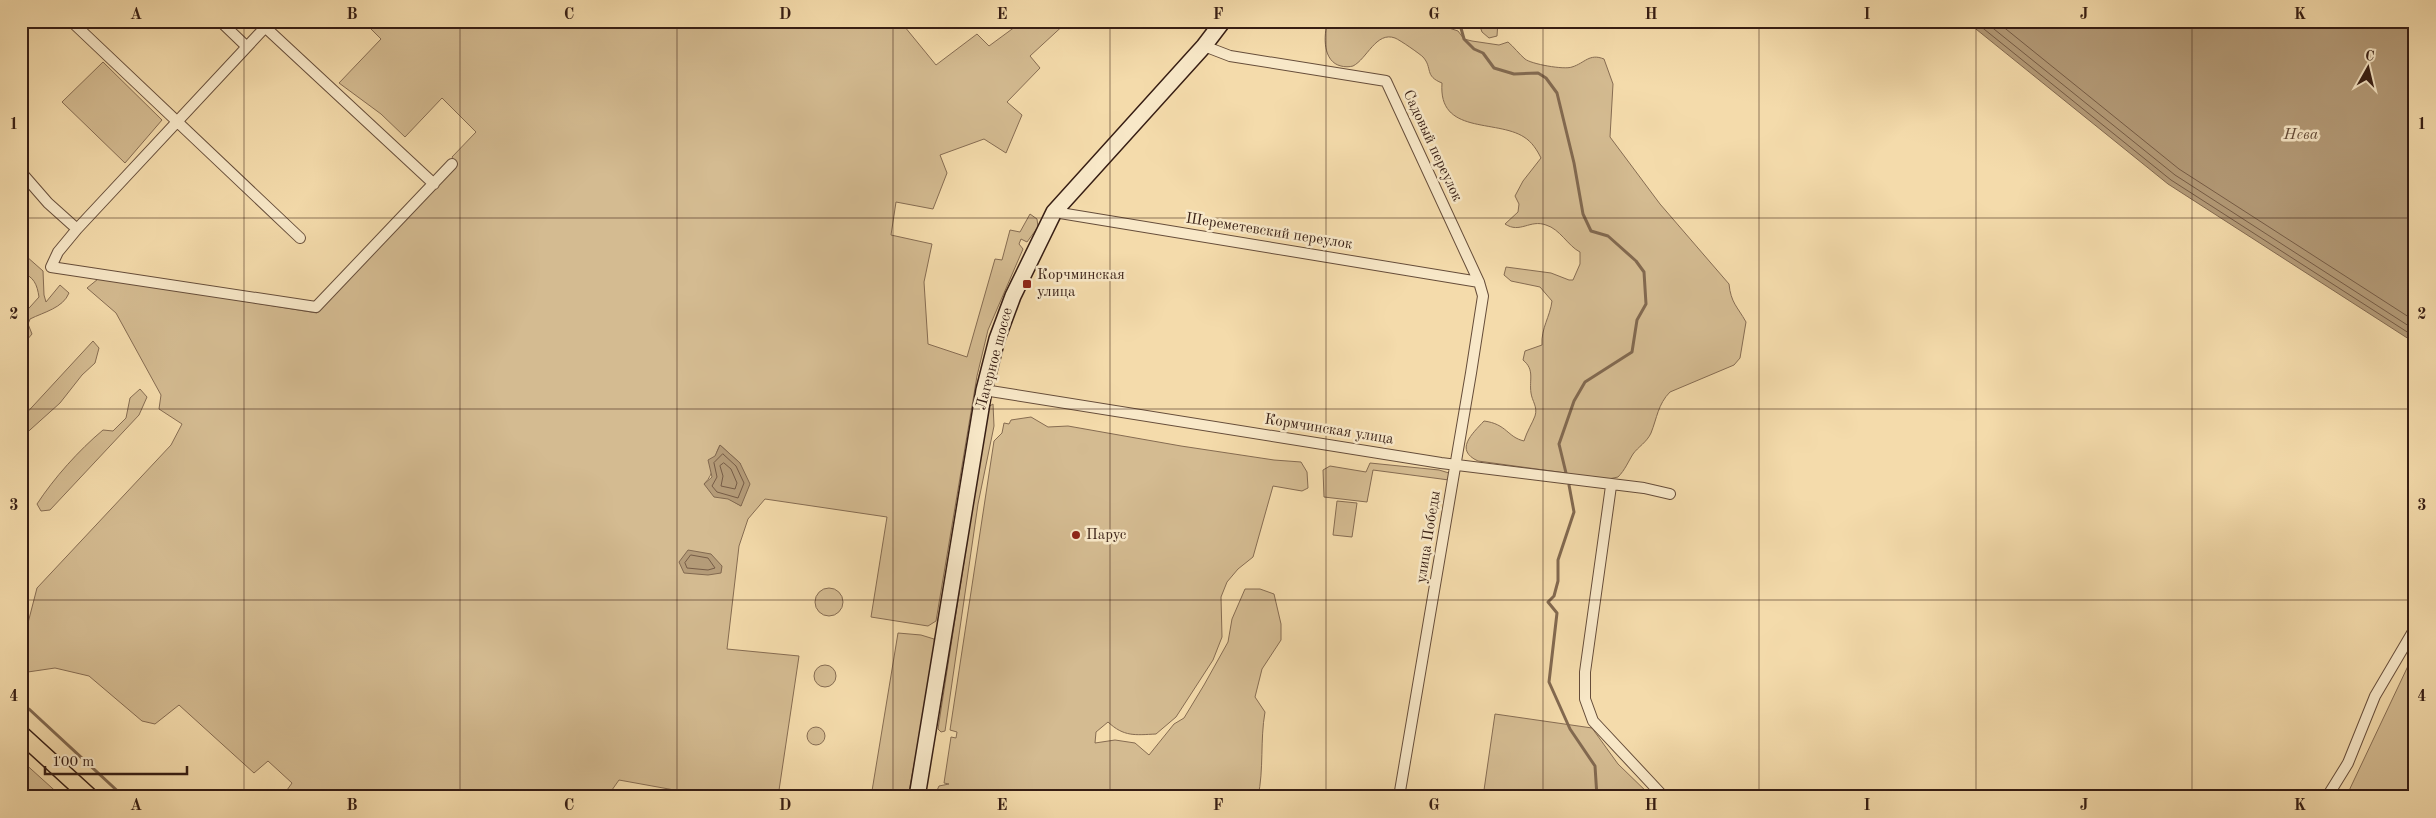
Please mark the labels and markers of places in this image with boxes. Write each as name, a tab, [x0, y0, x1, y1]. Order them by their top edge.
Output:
place label: Корчминская улица	[1037, 268, 1125, 300]
marker: Корчминская улица	[1021, 278, 1033, 290]
place label: Парус	[1086, 528, 1127, 543]
marker: Парус	[1070, 529, 1082, 541]

